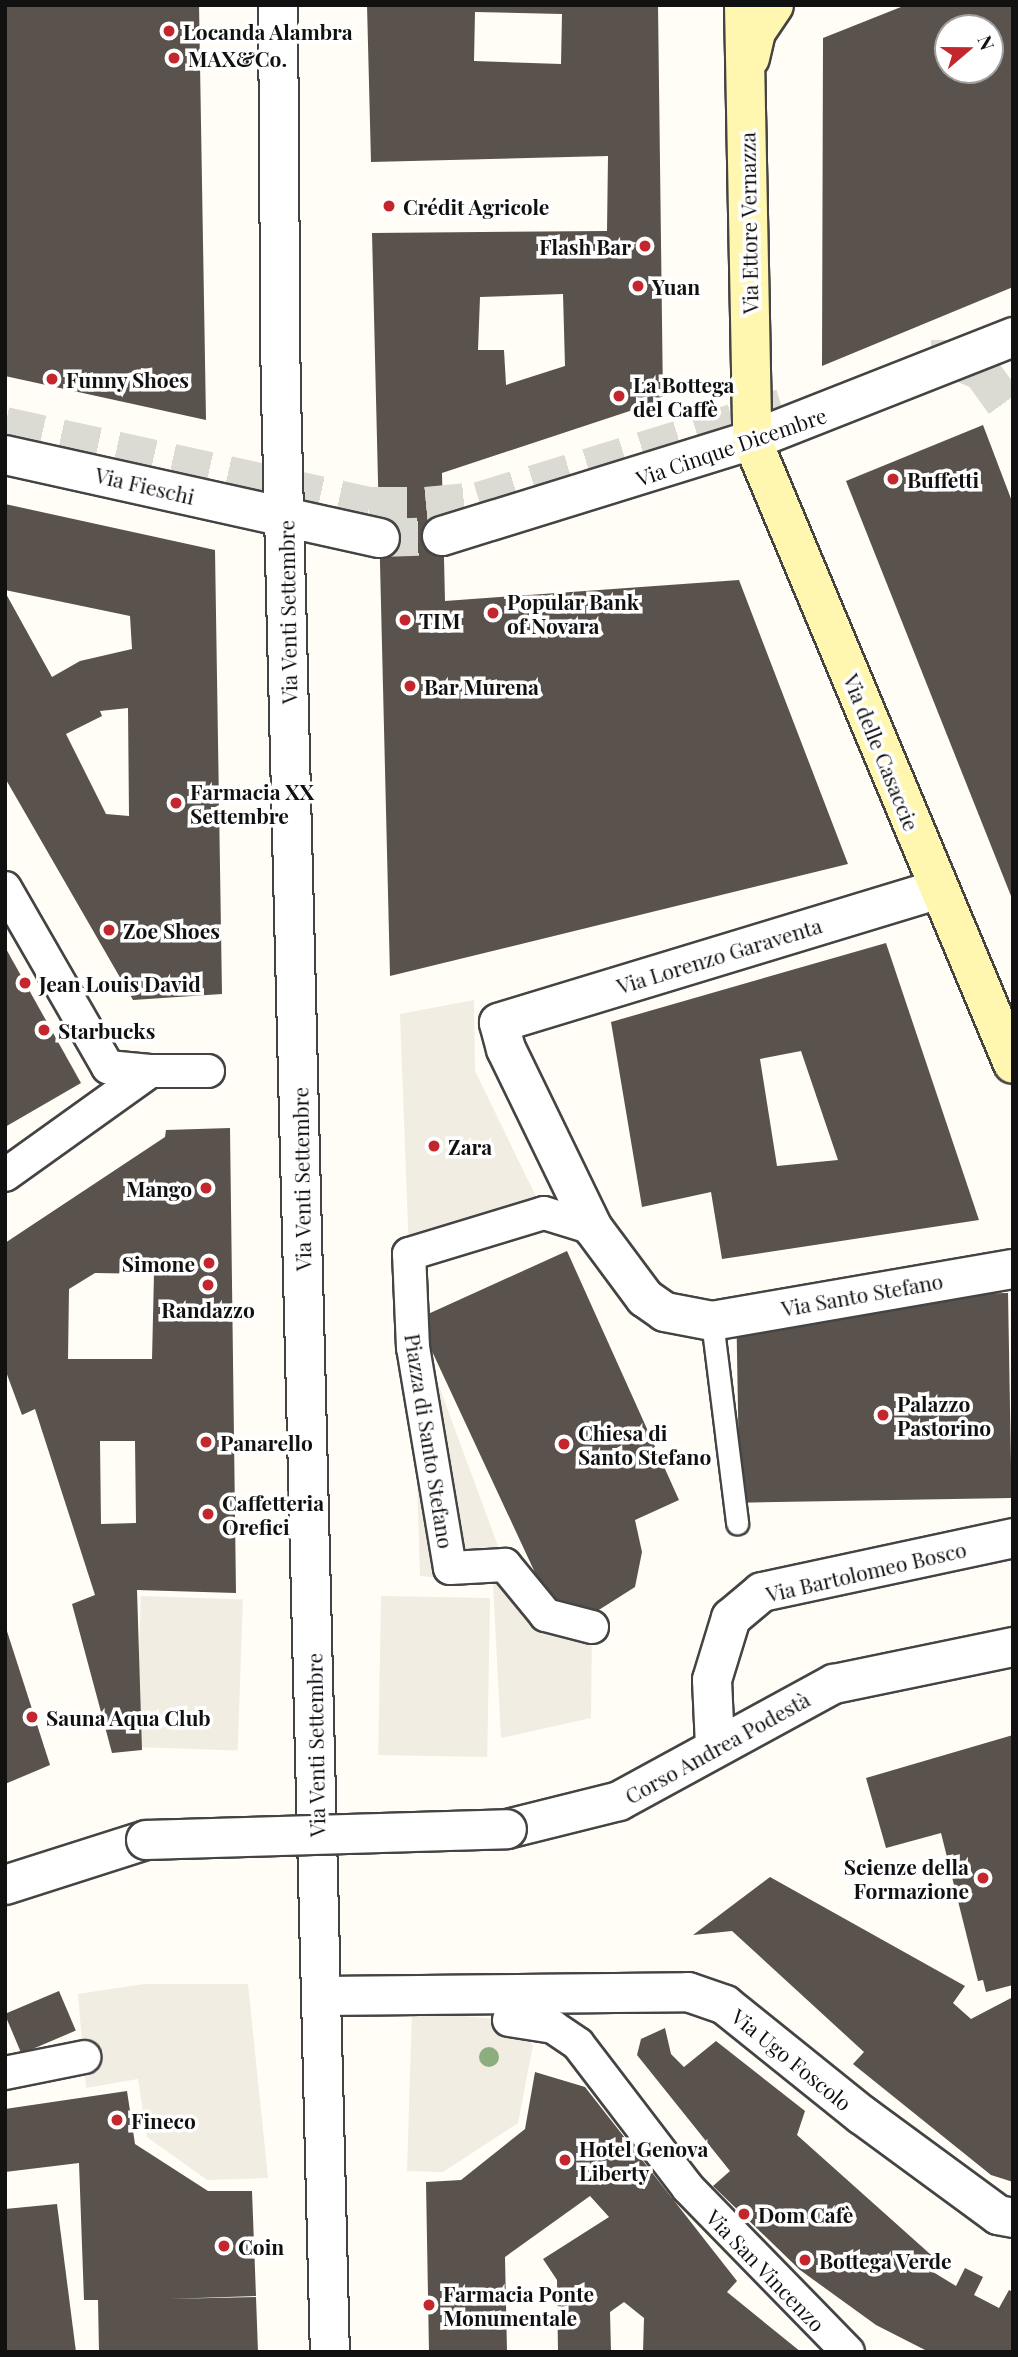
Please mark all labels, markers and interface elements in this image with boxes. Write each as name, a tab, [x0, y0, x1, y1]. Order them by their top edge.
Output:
north arrow	[934, 14, 1004, 84]
place label: Locanda Alambra	[183, 18, 354, 44]
marker: Locanda Alambra	[161, 23, 177, 39]
text: N	[972, 32, 1001, 53]
place label: MAX&Co.	[188, 45, 287, 71]
marker: MAX&Co.	[166, 50, 182, 66]
street label: Via Ettore Vernazza	[734, 131, 762, 315]
place label: Crédit Agricole	[403, 193, 550, 219]
marker: Crédit Agricole	[381, 198, 397, 214]
place label: Flash Bar	[539, 233, 631, 259]
marker: Flash Bar	[637, 238, 653, 254]
place label: Yuan	[652, 273, 700, 299]
marker: Yuan	[630, 278, 646, 294]
place label: Funny Shoes	[66, 366, 190, 392]
marker: Funny Shoes	[44, 371, 60, 387]
place label: La Bottega del Caffè	[633, 371, 735, 421]
marker: La Bottega del Caffè	[611, 388, 627, 404]
street label: Via Cinque Dicembre	[632, 402, 830, 490]
street label: Via Fieschi	[93, 461, 197, 509]
place label: Buffetti	[907, 466, 979, 492]
marker: Buffetti	[885, 471, 901, 487]
street label: Via Venti Settembre	[273, 519, 301, 705]
place label: Popular Bank of Novara	[507, 588, 640, 638]
marker: Popular Bank of Novara	[485, 605, 501, 621]
place label: TIM	[419, 607, 460, 633]
marker: TIM	[397, 612, 413, 628]
street label: Via delle Casaccie	[839, 670, 925, 834]
place label: Bar Murena	[424, 673, 539, 699]
marker: Bar Murena	[402, 678, 418, 694]
place label: Farmacia XX Settembre	[190, 778, 314, 828]
marker: Farmacia XX Settembre	[168, 795, 184, 811]
street label: Via Lorenzo Garaventa	[613, 912, 825, 998]
place label: Zoe Shoes	[123, 917, 220, 943]
marker: Zoe Shoes	[101, 922, 117, 938]
place label: Jean Louis David	[39, 970, 201, 996]
marker: Jean Louis David	[17, 975, 33, 991]
place label: Starbucks	[58, 1017, 155, 1043]
marker: Starbucks	[36, 1022, 52, 1038]
street label: Via Venti Settembre	[287, 1086, 315, 1272]
place label: Zara	[448, 1133, 492, 1159]
marker: Zara	[426, 1138, 442, 1154]
place label: Mango	[126, 1175, 192, 1201]
marker: Mango	[198, 1180, 214, 1196]
place label: Simone	[122, 1250, 195, 1276]
marker: Simone	[201, 1255, 217, 1271]
street label: Via Santo Stefano	[779, 1267, 945, 1321]
marker: Randazzo	[200, 1277, 216, 1293]
place label: Randazzo	[161, 1296, 255, 1322]
street label: Piazza di Santo Stefano	[401, 1332, 459, 1550]
place label: Palazzo Pastorino	[897, 1390, 991, 1440]
marker: Palazzo Pastorino	[875, 1407, 891, 1423]
place label: Chiesa di Santo Stefano	[578, 1419, 711, 1469]
place label: Panarello	[220, 1429, 313, 1455]
marker: Panarello	[198, 1434, 214, 1450]
marker: Chiesa di Santo Stefano	[556, 1436, 572, 1452]
place label: Caffetteria Orefici	[222, 1489, 324, 1539]
marker: Caffetteria Orefici	[200, 1506, 216, 1522]
street label: Via Bartolomeo Bosco	[763, 1536, 969, 1606]
street label: Via Venti Settembre	[301, 1652, 329, 1838]
street label: Corso Andrea Podestà	[620, 1685, 814, 1809]
place label: Sauna Aqua Club	[46, 1704, 212, 1730]
marker: Sauna Aqua Club	[24, 1709, 40, 1725]
place label: Scienze della Formazione	[844, 1853, 969, 1903]
marker: Scienze della Formazione	[975, 1870, 991, 1886]
street label: Via Ugo Foscolo	[727, 2003, 857, 2115]
place label: Fineco	[131, 2107, 196, 2133]
marker: Fineco	[109, 2112, 125, 2128]
place label: Hotel Genova Liberty	[579, 2135, 708, 2185]
marker: Hotel Genova Liberty	[557, 2152, 573, 2168]
place label: Dom Cafè	[758, 2201, 853, 2227]
street label: Via San Vincenzo	[701, 2204, 831, 2336]
marker: Dom Cafè	[736, 2206, 752, 2222]
place label: Coin	[238, 2233, 284, 2259]
marker: Coin	[216, 2238, 232, 2254]
place label: Bottega Verde	[819, 2247, 953, 2273]
marker: Bottega Verde	[797, 2252, 813, 2268]
place label: Farmacia Ponte Monumentale	[443, 2280, 594, 2330]
marker: Farmacia Ponte Monumentale	[421, 2297, 437, 2313]

